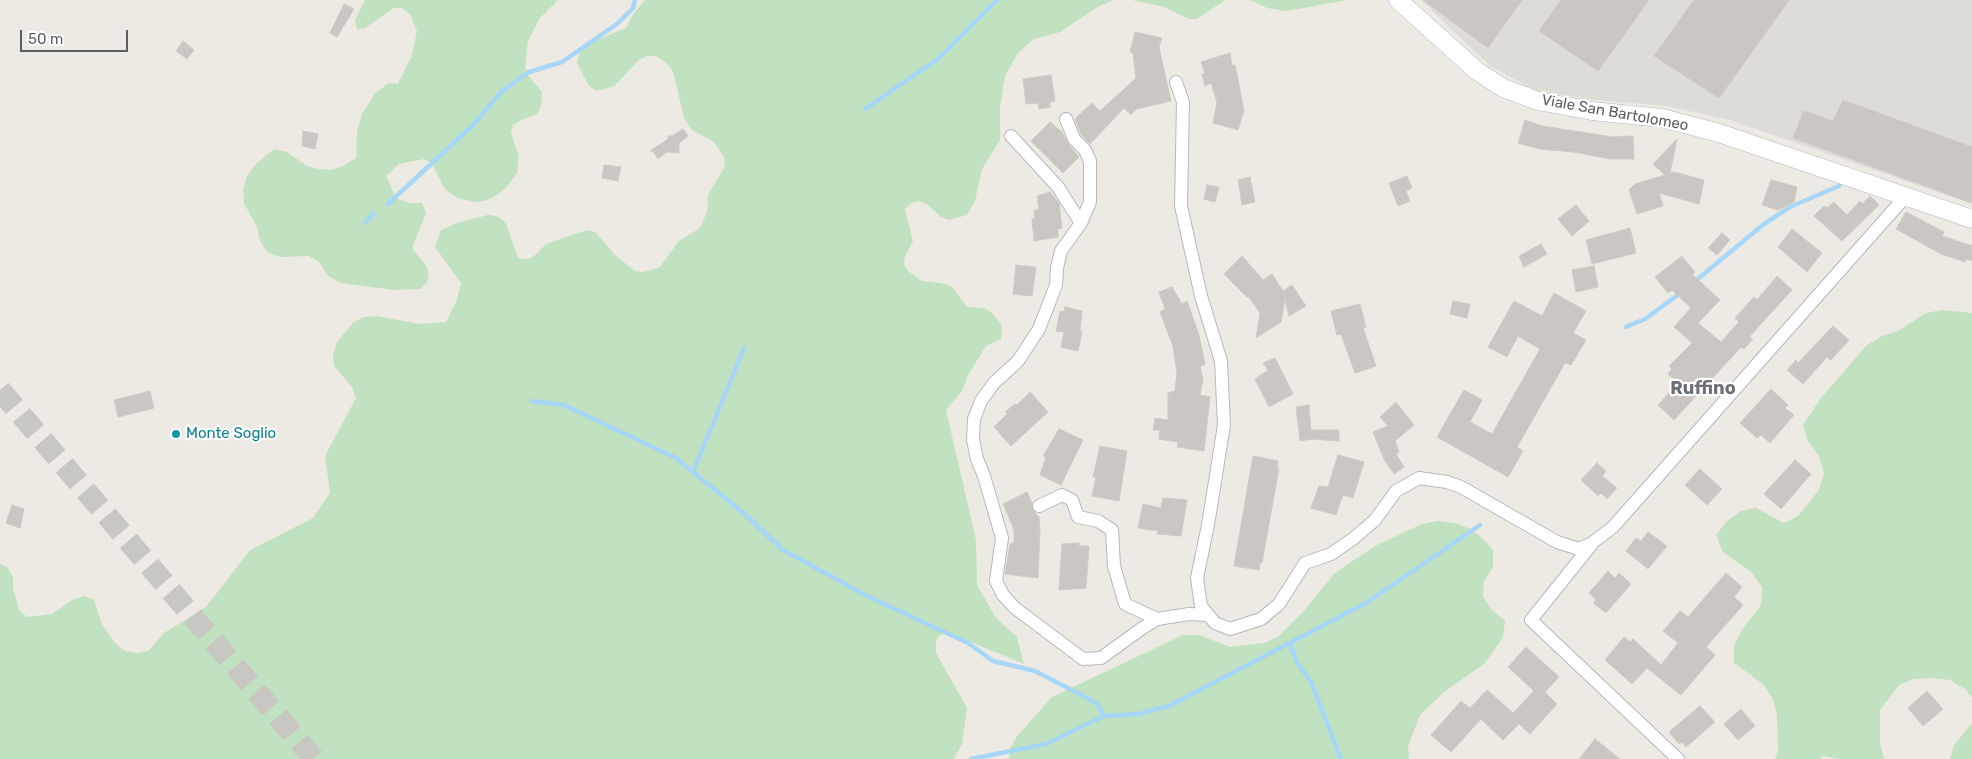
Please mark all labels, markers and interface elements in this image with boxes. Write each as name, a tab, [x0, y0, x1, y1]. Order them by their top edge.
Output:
scale bar	[22, 20, 130, 52]
text: 50 m	[28, 30, 63, 48]
street label: Viale San Bartolomeo	[1540, 91, 1690, 135]
district label: Ruffino	[1670, 378, 1736, 400]
place label: Monte Soglio	[186, 425, 276, 443]
marker: Monte Soglio	[170, 428, 182, 440]

